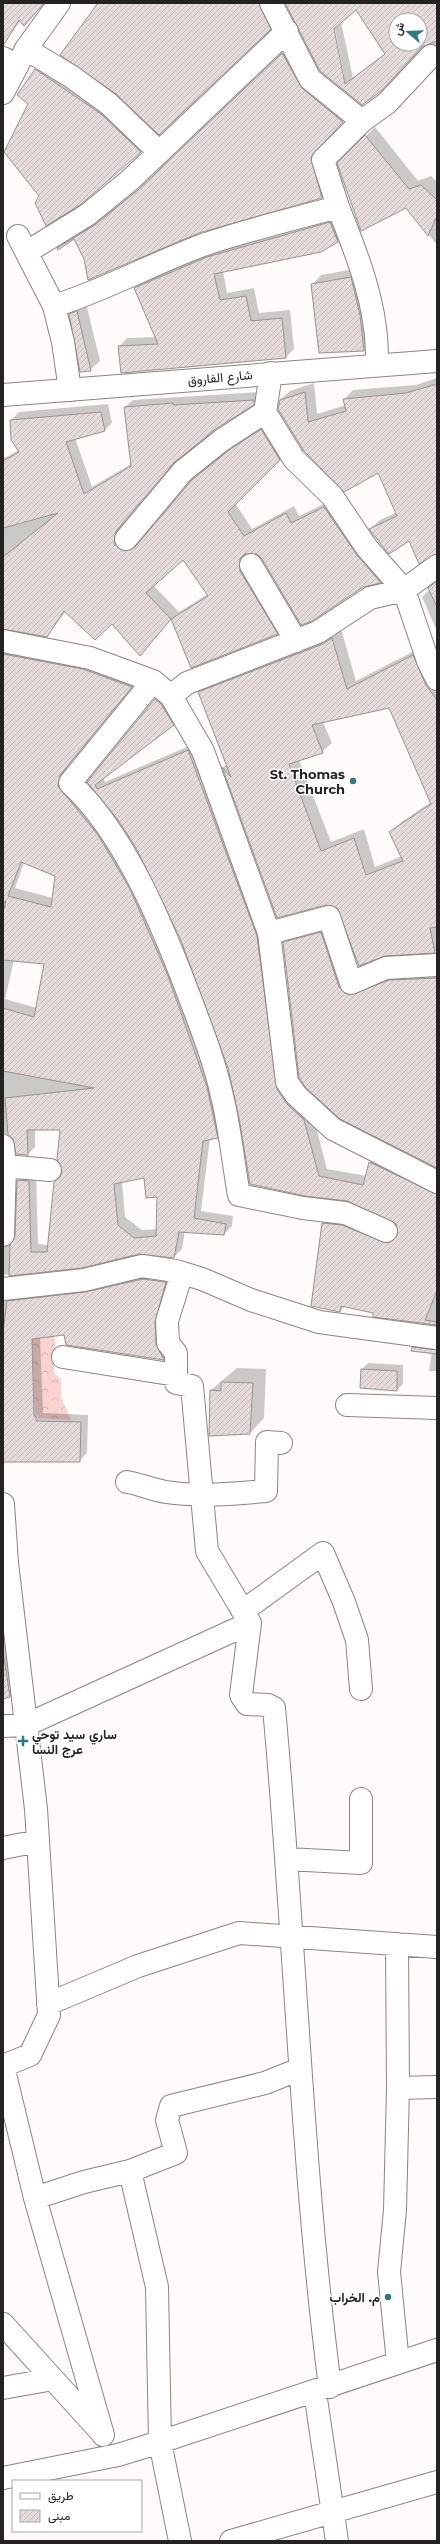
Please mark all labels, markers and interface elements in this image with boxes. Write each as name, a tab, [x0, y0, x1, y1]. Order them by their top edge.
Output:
north arrow	[388, 12, 428, 52]
text: ش	[390, 20, 407, 37]
street label: شارع الفاروق	[187, 366, 253, 390]
place label: St. Thomas Church	[270, 766, 345, 797]
marker: St. Thomas Church	[348, 776, 358, 786]
place label: ساري سيد توحي عرج النسا	[32, 1726, 117, 1758]
marker: ساري سيد توحي عرج النسا	[17, 1735, 29, 1747]
place label: م. الخراب	[330, 2289, 380, 2306]
marker: م. الخراب	[383, 2292, 393, 2302]
legend	[12, 2480, 142, 2532]
text: طريق	[48, 2488, 74, 2504]
text: مبنى	[48, 2508, 70, 2524]

